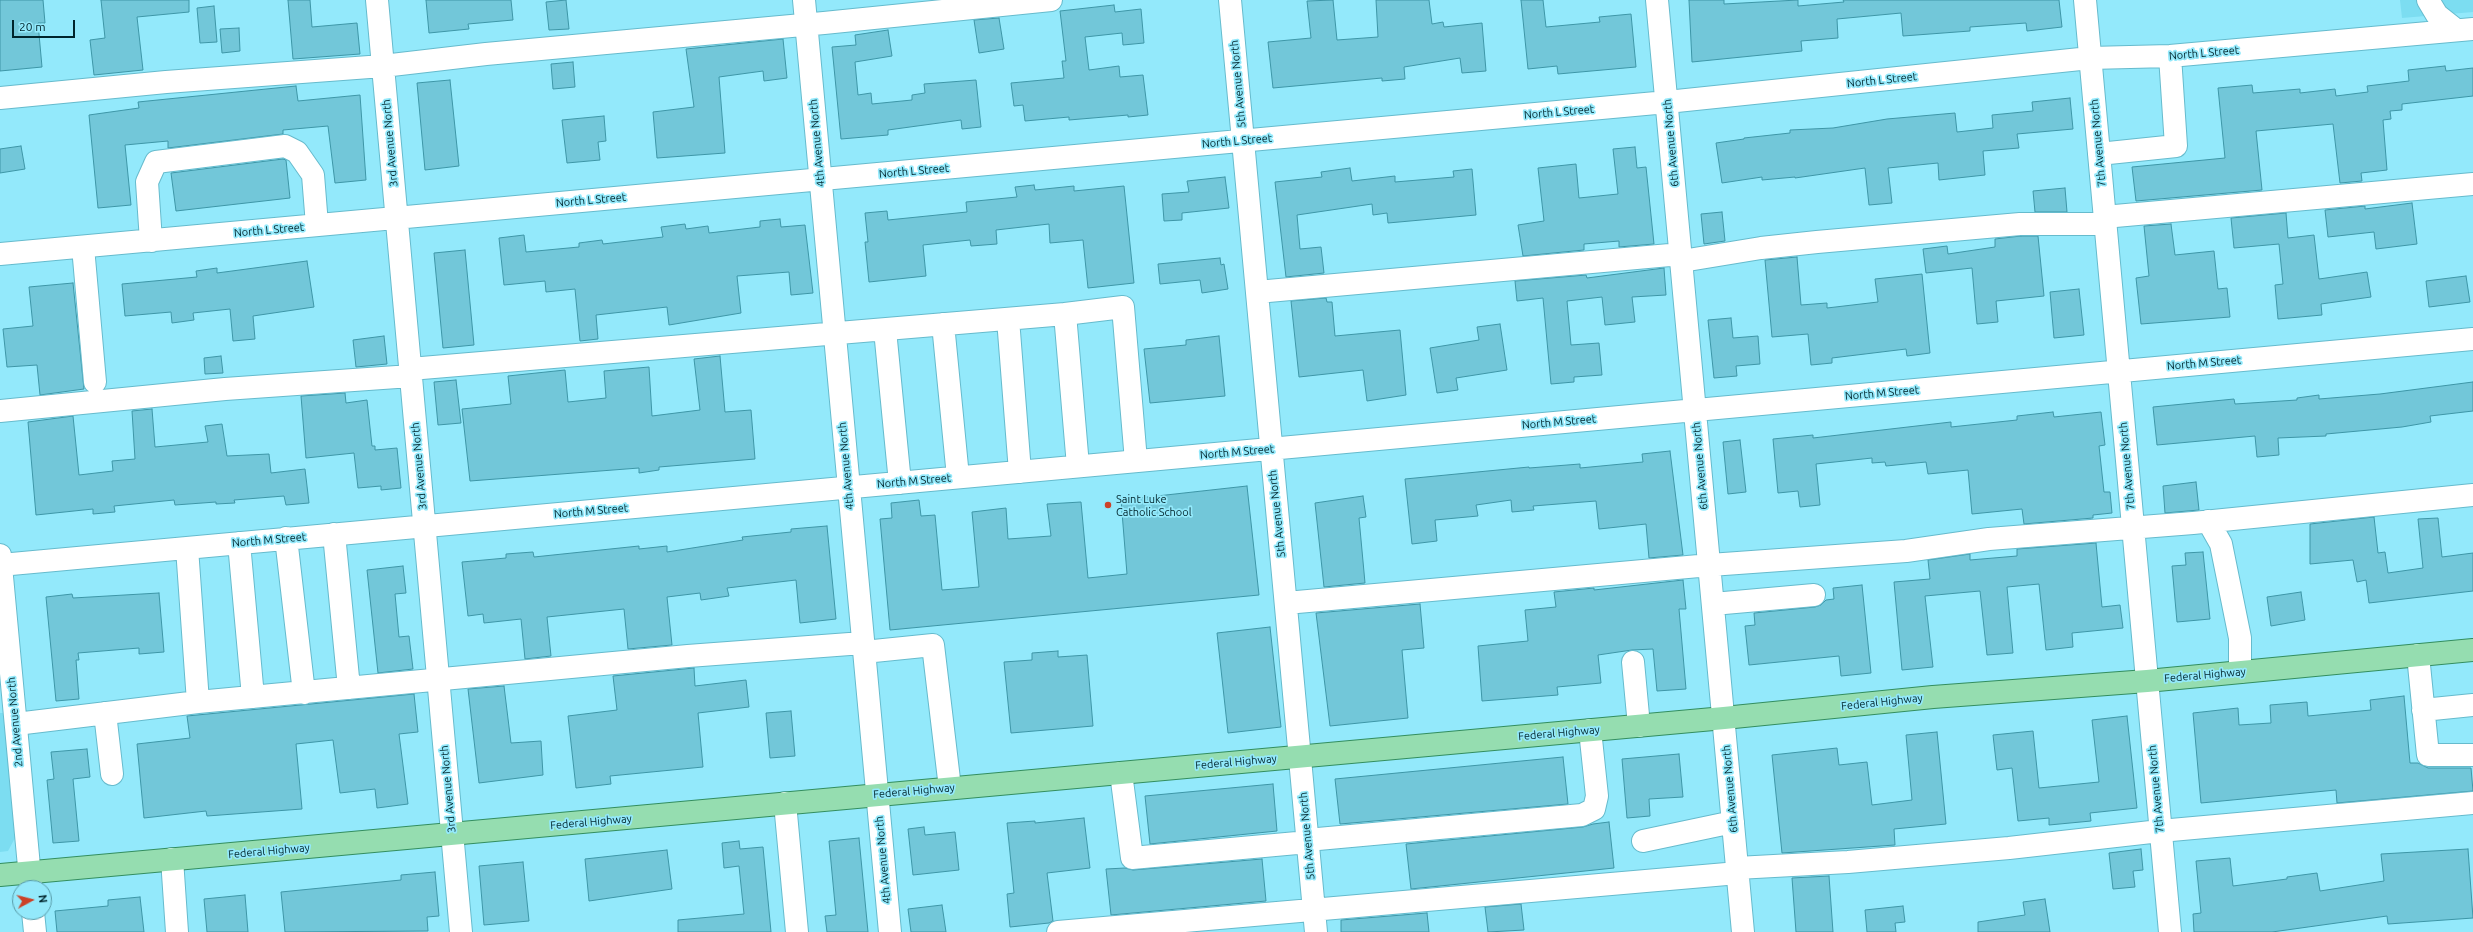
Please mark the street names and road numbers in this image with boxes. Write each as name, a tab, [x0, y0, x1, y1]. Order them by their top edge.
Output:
street label: 5th Avenue North	[1228, 40, 1248, 128]
street label: North L Street	[2168, 43, 2240, 63]
street label: North L Street	[1846, 70, 1918, 90]
street label: 3rd Avenue North	[380, 99, 400, 187]
street label: 4th Avenue North	[807, 99, 827, 187]
street label: 6th Avenue North	[1661, 99, 1681, 187]
street label: 7th Avenue North	[2088, 99, 2108, 187]
street label: North L Street	[1523, 102, 1595, 122]
street label: North L Street	[1201, 131, 1273, 151]
street label: North L Street	[878, 161, 950, 181]
street label: North L Street	[555, 190, 627, 210]
street label: North L Street	[233, 220, 305, 240]
street label: North M Street	[2166, 353, 2242, 373]
street label: North M Street	[1844, 383, 1920, 403]
street label: North M Street	[1521, 412, 1597, 432]
street label: 3rd Avenue North	[409, 422, 429, 510]
street label: 4th Avenue North	[836, 422, 856, 510]
street label: 6th Avenue North	[1690, 422, 1710, 510]
street label: 7th Avenue North	[2117, 422, 2137, 510]
street label: North M Street	[1199, 442, 1275, 462]
street label: 5th Avenue North	[1266, 470, 1288, 558]
street label: North M Street	[876, 471, 952, 491]
street label: North M Street	[553, 501, 629, 521]
street label: North M Street	[231, 530, 307, 550]
street label: Federal Highway	[2164, 665, 2246, 685]
street label: 2nd Avenue North	[4, 677, 26, 767]
street label: Federal Highway	[1841, 691, 1923, 713]
street label: Federal Highway	[1518, 723, 1600, 743]
street label: 3rd Avenue North	[438, 745, 458, 833]
street label: 6th Avenue North	[1720, 745, 1740, 833]
street label: 7th Avenue North	[2146, 745, 2166, 833]
street label: Federal Highway	[1195, 752, 1277, 772]
street label: Federal Highway	[873, 781, 955, 801]
street label: 5th Avenue North	[1297, 792, 1317, 880]
street label: Federal Highway	[550, 812, 632, 832]
street label: 4th Avenue North	[873, 816, 893, 904]
street label: Federal Highway	[228, 841, 310, 861]

